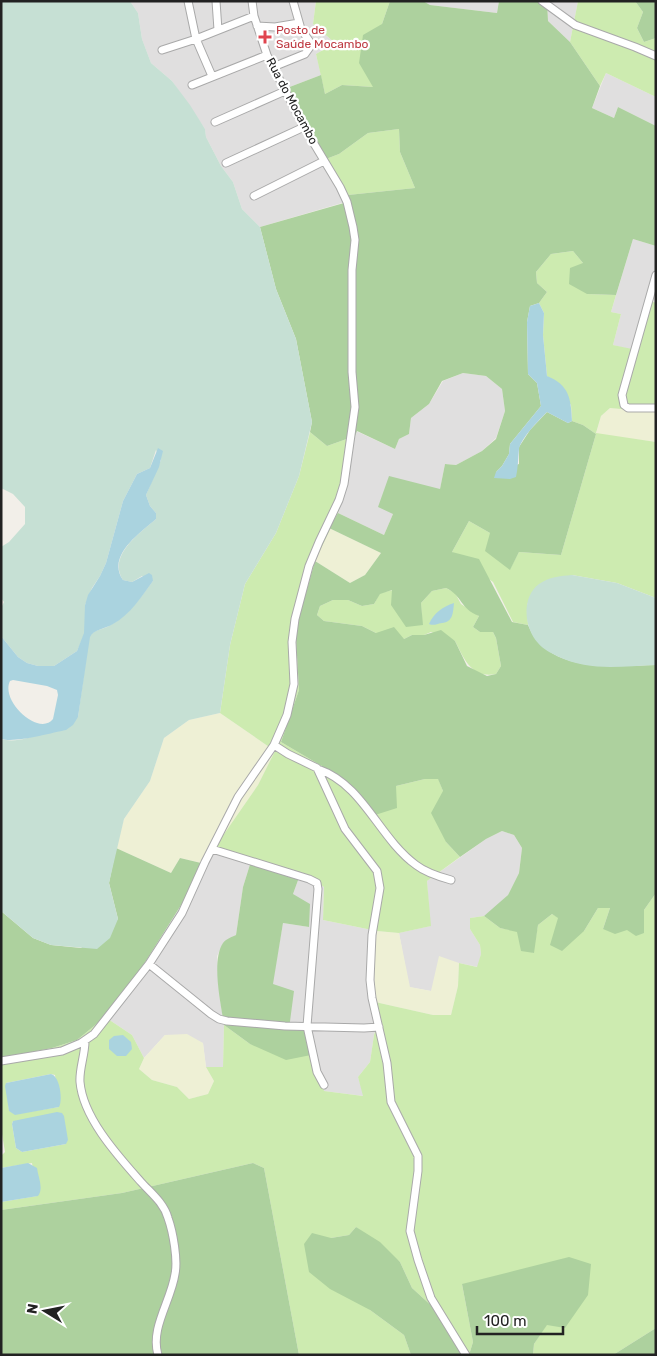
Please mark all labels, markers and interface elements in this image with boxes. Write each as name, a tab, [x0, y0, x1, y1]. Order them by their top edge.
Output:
place label: Posto de Saúde Mocambo	[276, 23, 369, 51]
marker: Posto de Saúde Mocambo	[258, 30, 272, 44]
street label: Rua do Mocambo	[263, 55, 321, 147]
north arrow	[20, 1286, 70, 1336]
text: N	[23, 1302, 42, 1315]
scale bar	[477, 1304, 563, 1336]
text: 100 m	[484, 1312, 526, 1330]

